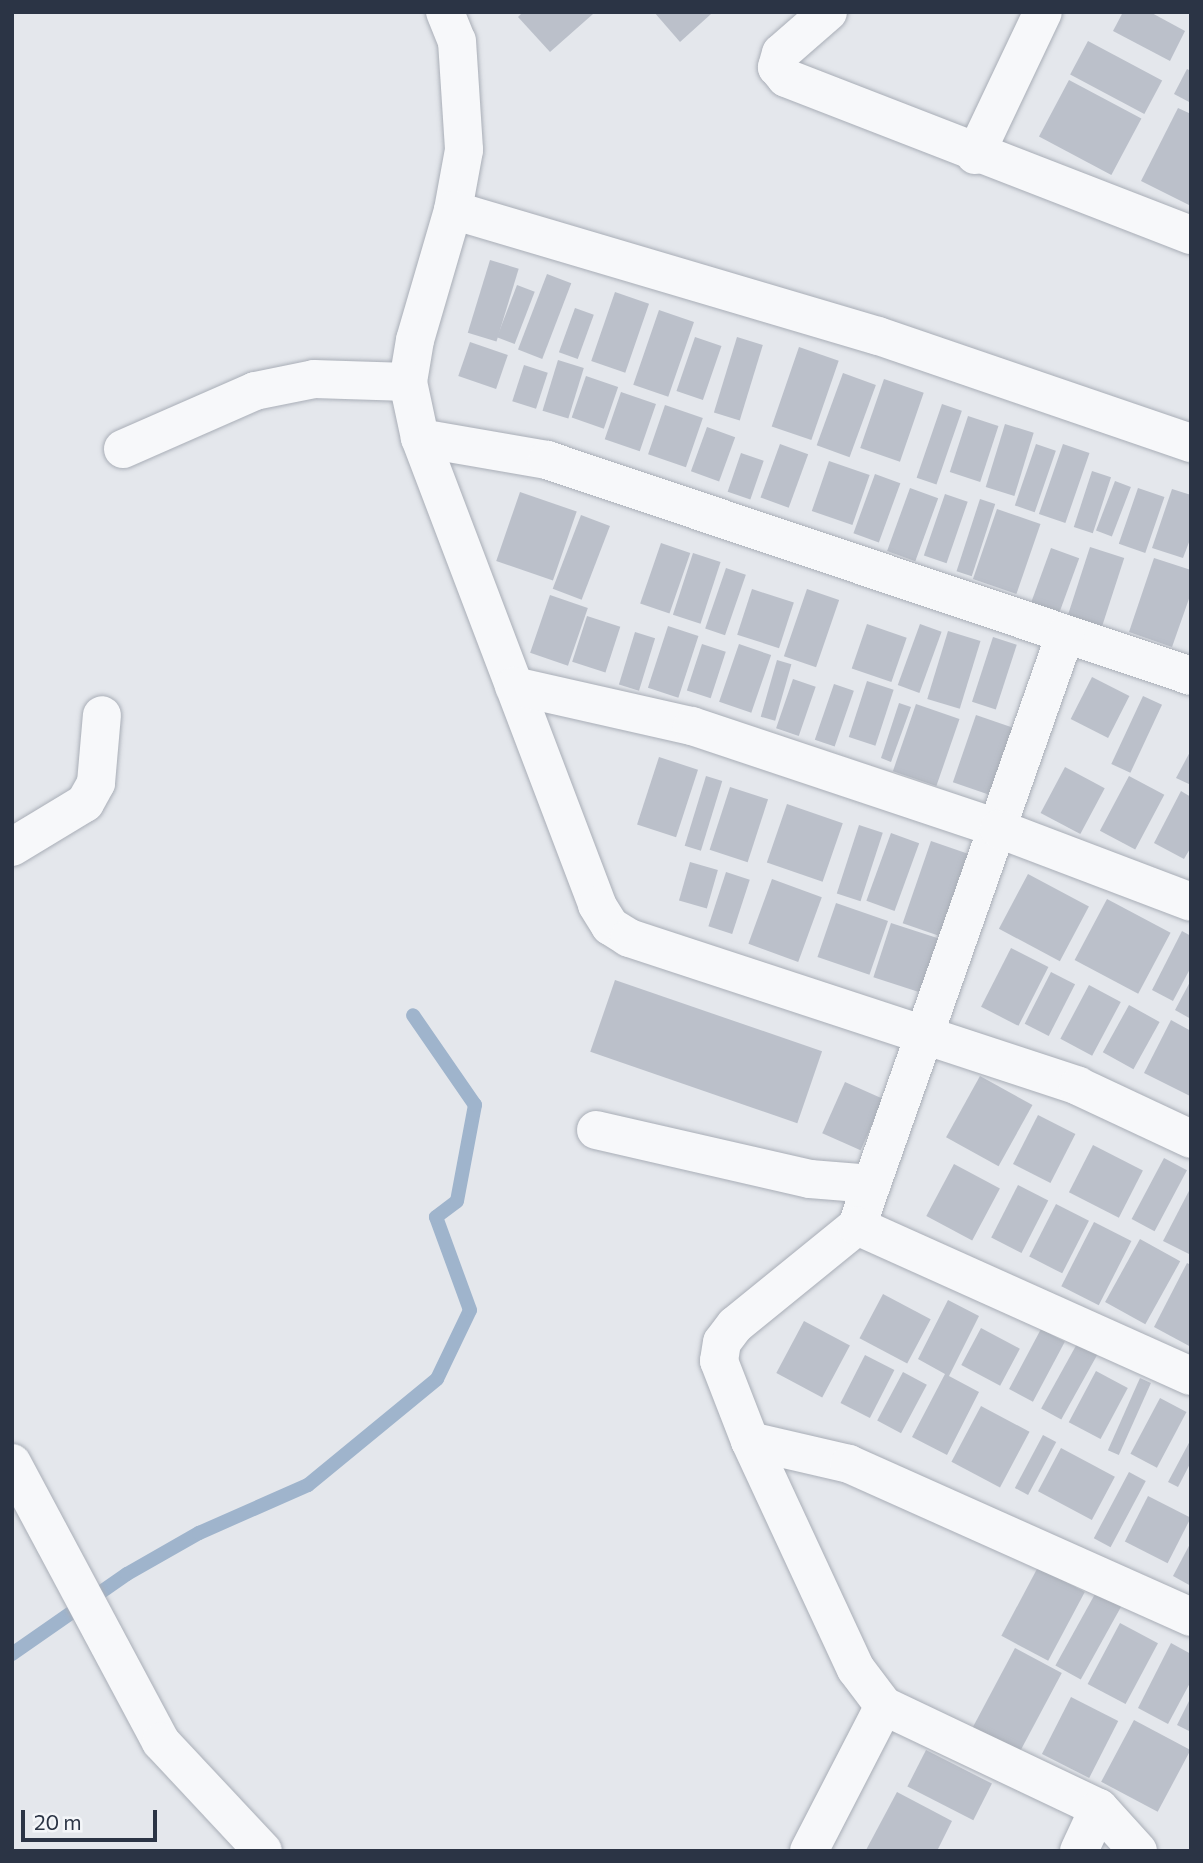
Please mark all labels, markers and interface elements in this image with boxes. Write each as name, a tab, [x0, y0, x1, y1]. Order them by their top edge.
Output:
scale bar	[24, 1797, 161, 1841]
text: 20 m	[34, 1809, 82, 1834]

